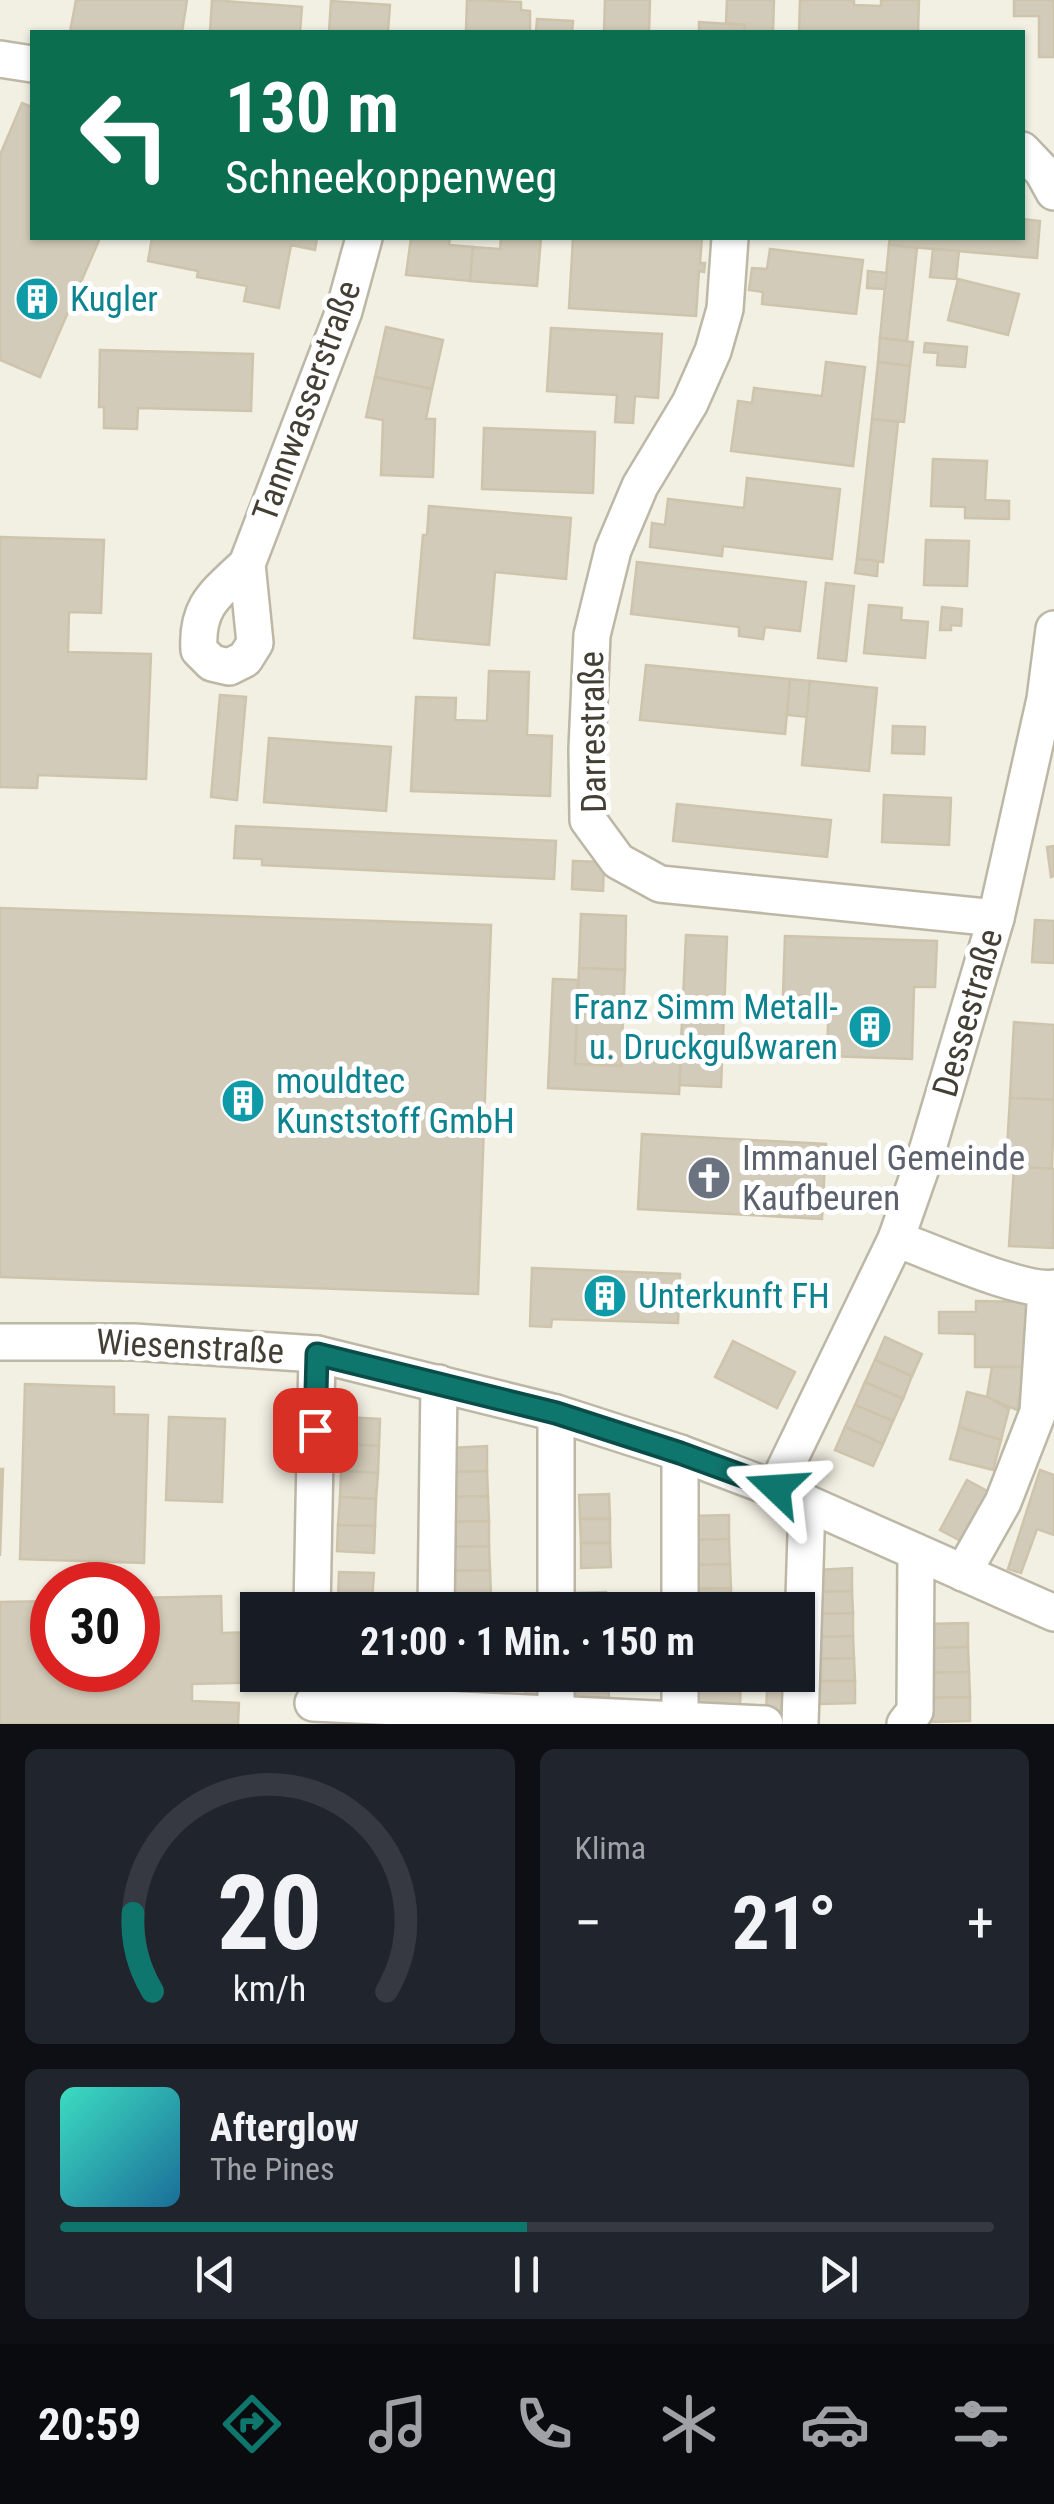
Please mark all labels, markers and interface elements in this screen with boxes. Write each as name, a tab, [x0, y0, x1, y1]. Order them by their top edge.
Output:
text: 130 m	[225, 67, 399, 149]
icon: left	[60, 70, 190, 200]
text: Schneekoppenweg	[225, 151, 558, 204]
street label: Tannwasserstraße	[244, 275, 370, 527]
building icon: Kugler	[14, 276, 60, 322]
place label: Kugler	[70, 279, 158, 320]
street label: Darrestraße	[571, 651, 615, 813]
street label: Dessestraße	[925, 924, 1011, 1102]
place label: Franz Simm Metall- u. Druckgußwaren	[573, 987, 838, 1068]
building icon: Franz Simm Metall- u. Druckgußwaren	[847, 1004, 893, 1050]
place label: mouldtec Kunststoff GmbH	[276, 1061, 515, 1142]
building icon: mouldtec Kunststoff GmbH	[220, 1078, 266, 1124]
place label: Immanuel Gemeinde Kaufbeuren	[742, 1138, 1025, 1219]
church icon: Immanuel Gemeinde Kaufbeuren	[686, 1155, 732, 1201]
building icon: Unterkunft FH	[582, 1273, 628, 1319]
place label: Unterkunft FH	[638, 1276, 830, 1317]
street label: Wiesenstraße	[95, 1322, 285, 1372]
pin	[273, 1388, 358, 1473]
icon: arrive	[288, 1403, 343, 1458]
position arrow	[724, 1436, 828, 1540]
speed limit sign: 30	[30, 1562, 160, 1692]
text: 21:00 · 1 Min. · 150 m	[360, 1620, 695, 1664]
text: Klima	[575, 1829, 646, 1867]
text: 20	[217, 1853, 322, 1974]
text: 21°	[732, 1879, 837, 1967]
text: −	[575, 1891, 602, 1955]
text: +	[967, 1891, 994, 1955]
text: km/h	[233, 1968, 307, 2010]
text: Afterglow	[210, 2106, 359, 2150]
text: The Pines	[210, 2150, 335, 2188]
icon: previous	[188, 2247, 243, 2302]
icon: pause	[499, 2247, 554, 2302]
icon: next	[811, 2247, 866, 2302]
icon: directions	[217, 2389, 287, 2459]
icon: music	[363, 2389, 433, 2459]
icon: phone	[509, 2389, 579, 2459]
icon: climate	[654, 2389, 724, 2459]
icon: car	[800, 2389, 870, 2459]
icon: filters	[946, 2389, 1016, 2459]
text: 20:59	[38, 2398, 141, 2451]

